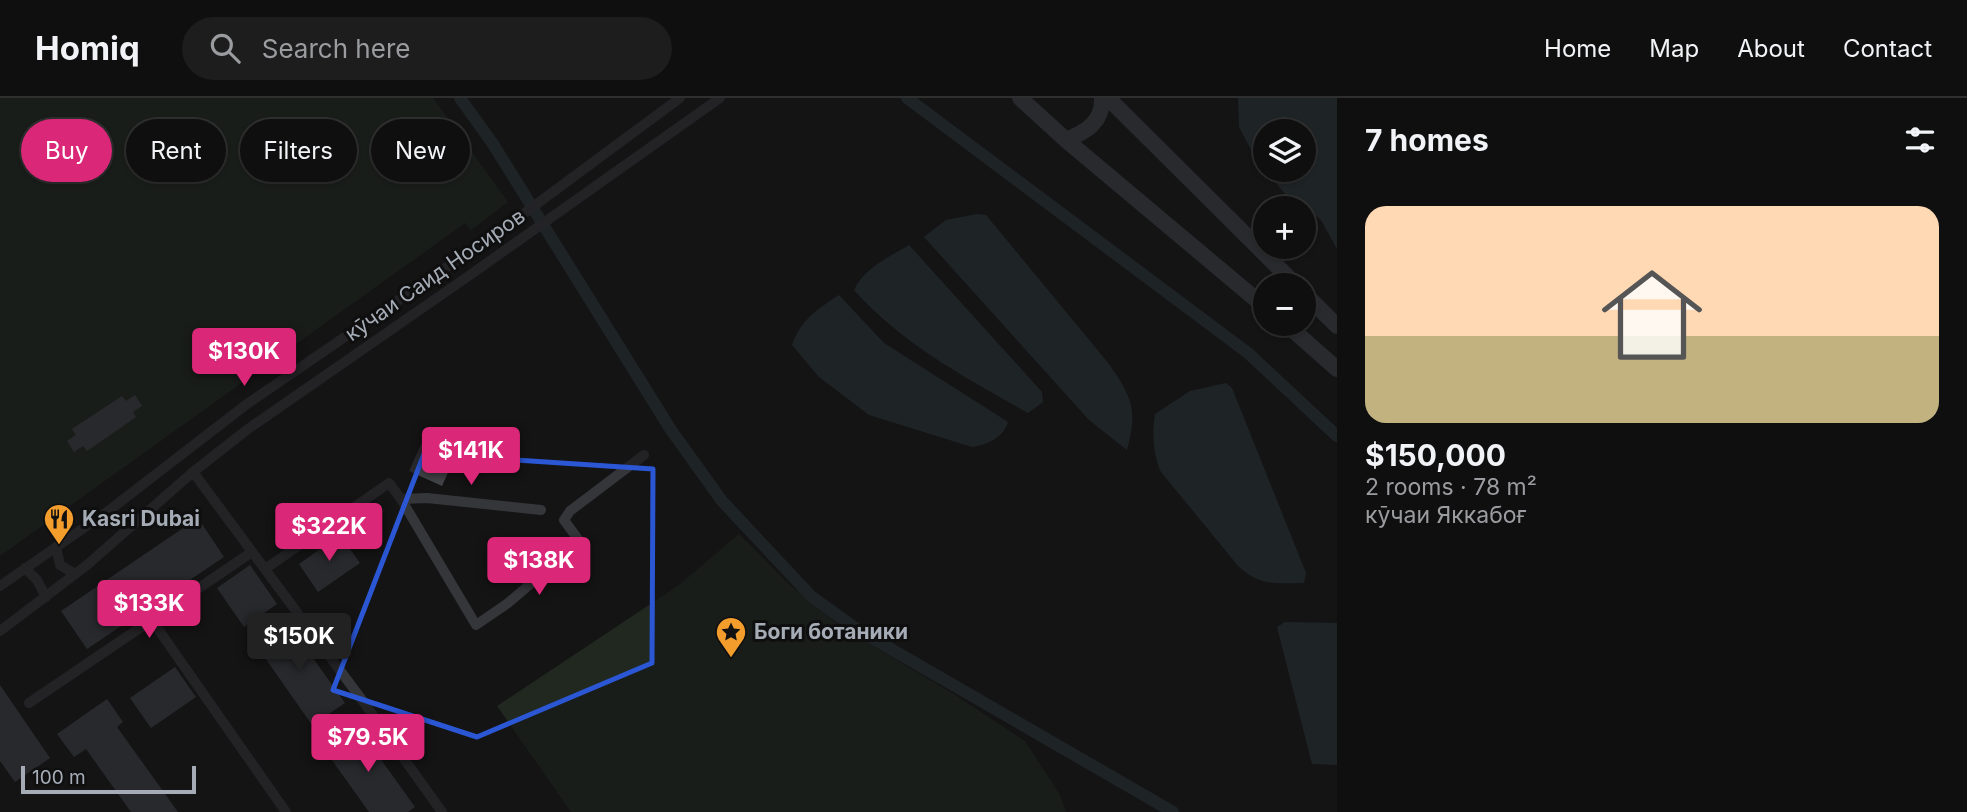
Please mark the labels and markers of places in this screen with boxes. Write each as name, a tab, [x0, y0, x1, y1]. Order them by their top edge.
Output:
pin: $130K	[195, 328, 293, 388]
pin: $141K	[422, 428, 520, 487]
restaurant icon: Kasri Dubai	[42, 502, 76, 546]
pin: $322K	[280, 504, 378, 563]
place label: Kasri Dubai	[82, 506, 200, 531]
pin: $138K	[490, 538, 588, 597]
pin: $133K	[100, 580, 198, 640]
pin: $150K	[250, 614, 348, 673]
place icon: Боги ботаники	[714, 615, 748, 659]
place label: Боги ботаники	[754, 619, 908, 644]
pin: $79.5K	[311, 714, 425, 774]

